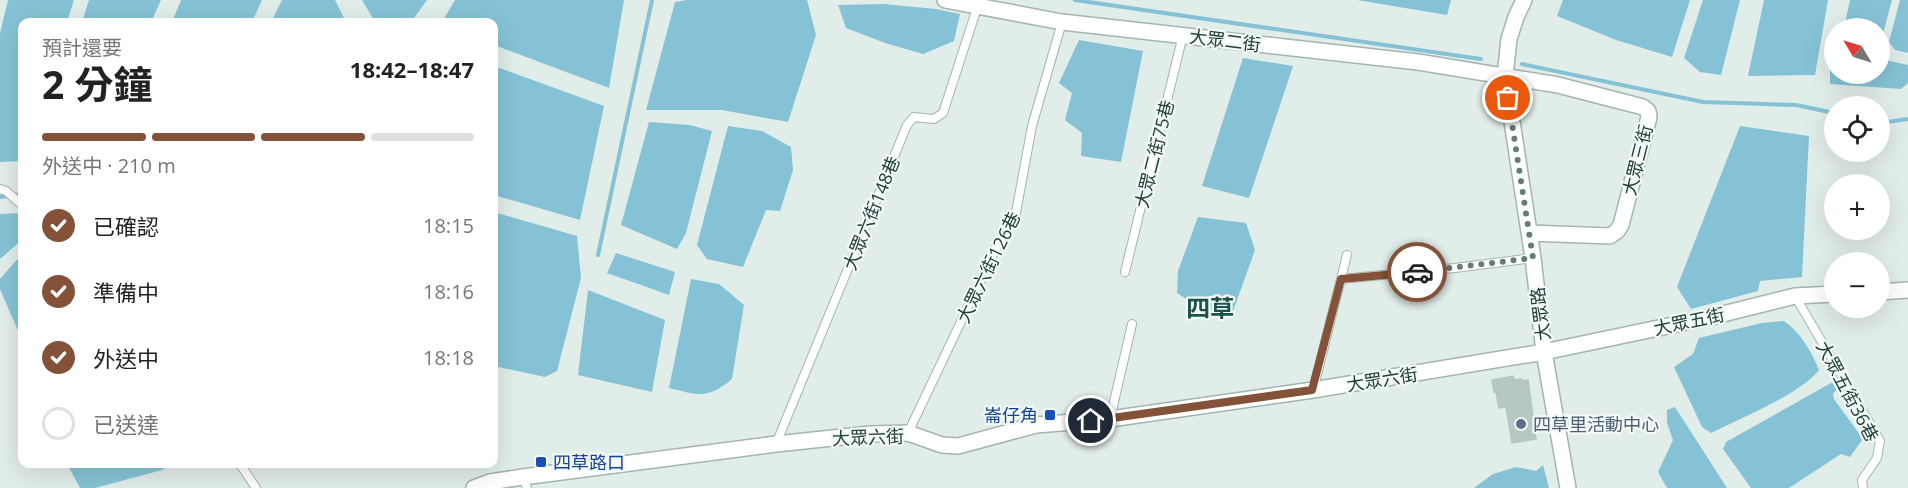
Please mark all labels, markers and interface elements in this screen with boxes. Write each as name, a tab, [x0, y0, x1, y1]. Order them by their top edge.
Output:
north arrow	[1824, 18, 1890, 84]
map controls	[1824, 18, 1890, 318]
street label: 大眾二街	[1188, 24, 1262, 56]
text: 預計還要	[42, 34, 122, 61]
text: 18:42–18:47	[350, 54, 474, 84]
text: 2 分鐘	[42, 57, 152, 110]
pin	[1482, 72, 1533, 123]
icon: bag	[1491, 81, 1524, 114]
button: locate	[1824, 96, 1890, 162]
street label: 大眾二街75巷	[1129, 97, 1179, 211]
street label: 大眾三街	[1617, 122, 1657, 198]
text: 外送中 · 210 m	[42, 152, 176, 179]
street label: 大眾六街148巷	[837, 152, 905, 274]
button: +	[1824, 174, 1890, 240]
street label: 大眾六街126巷	[951, 207, 1025, 327]
icon: check	[42, 209, 75, 242]
text: 已確認	[93, 211, 159, 241]
text: 18:15	[423, 212, 474, 239]
courier	[1387, 242, 1447, 302]
button: −	[1824, 252, 1890, 318]
icon: car	[1401, 256, 1434, 289]
icon: check	[42, 275, 75, 308]
text: 準備中	[93, 277, 159, 307]
text: 18:16	[423, 278, 474, 305]
street label: 大眾路	[1525, 286, 1555, 342]
district label: 四草	[1186, 291, 1234, 324]
street label: 大眾五街	[1651, 302, 1727, 340]
street label: 大眾五街36巷	[1811, 337, 1885, 445]
icon: check	[42, 341, 75, 374]
text: 外送中	[93, 343, 159, 373]
text: 18:18	[423, 344, 474, 371]
street label: 大眾六街	[1345, 362, 1419, 396]
pin	[1065, 395, 1116, 446]
place label: 崙仔角	[984, 403, 1038, 427]
icon: home	[1074, 404, 1107, 437]
marker: 崙仔角	[1043, 408, 1057, 422]
text: 已送達	[93, 409, 159, 439]
place label: 四草里活動中心	[1533, 412, 1659, 436]
marker: 四草里活動中心	[1514, 417, 1528, 431]
street label: 大眾六街	[832, 424, 904, 450]
place label: 四草路口	[553, 450, 625, 474]
marker: 四草路口	[534, 455, 548, 469]

